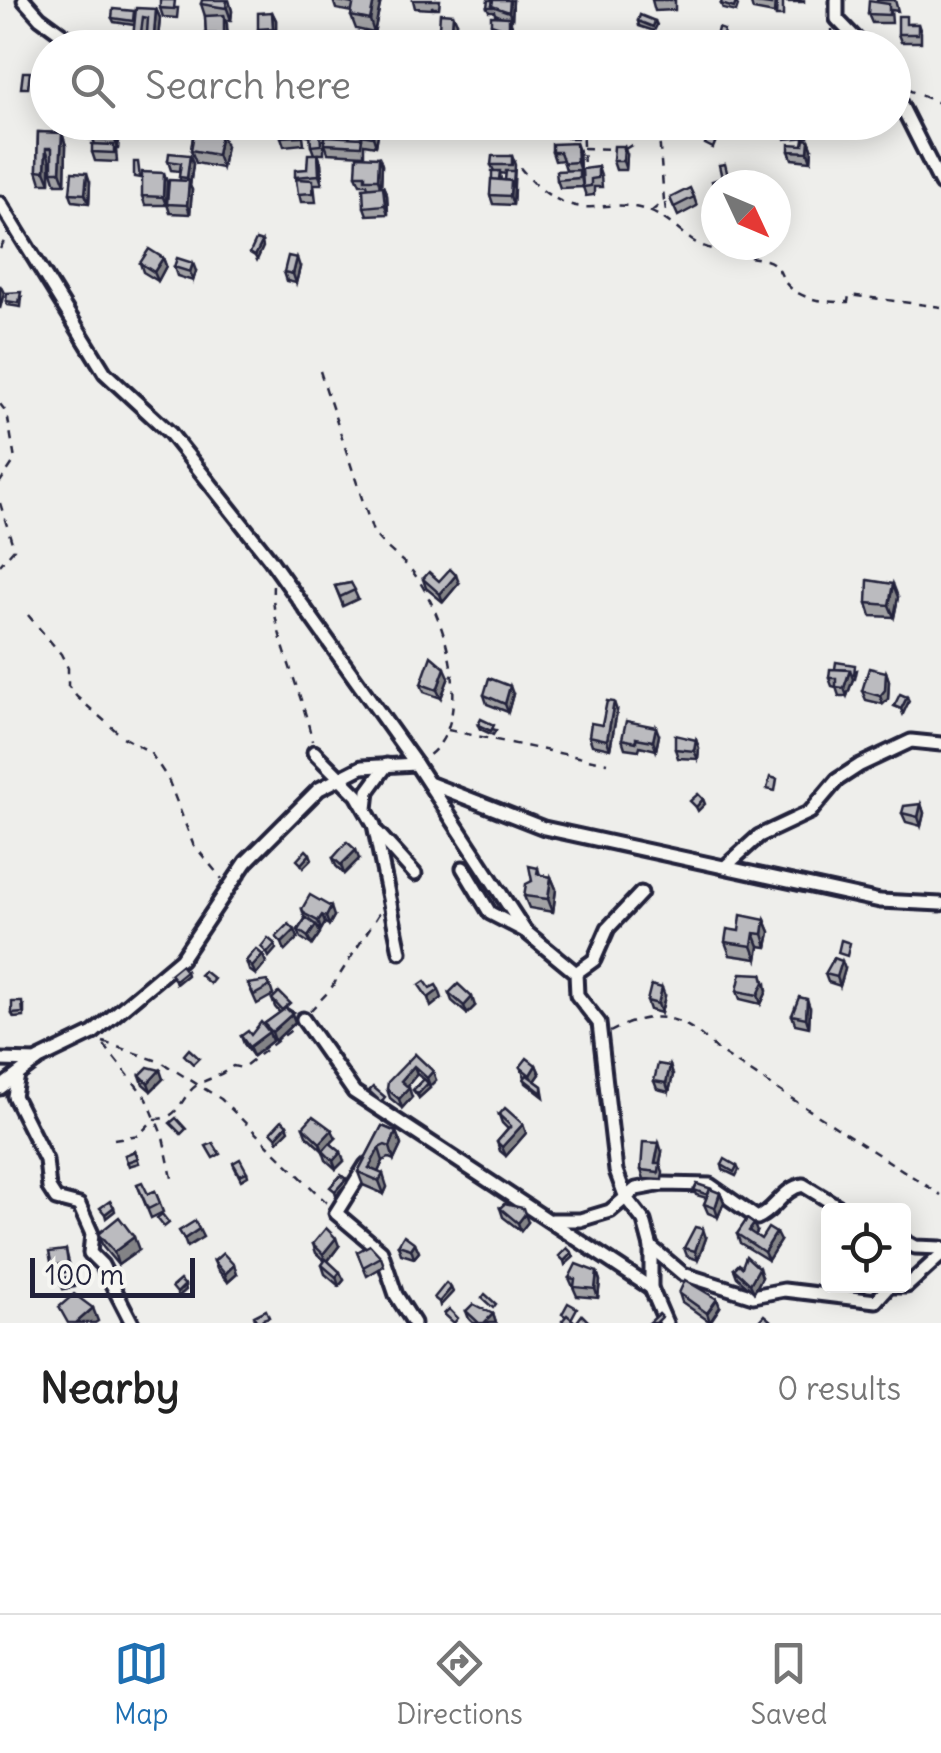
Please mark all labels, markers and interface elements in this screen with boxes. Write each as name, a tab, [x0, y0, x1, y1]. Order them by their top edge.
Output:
search box	[30, 30, 911, 140]
icon: search	[65, 58, 120, 113]
text: Search here	[145, 62, 351, 109]
north arrow	[701, 170, 791, 260]
map controls	[821, 1203, 911, 1293]
button: locate	[821, 1203, 911, 1293]
scale bar	[30, 1253, 195, 1298]
text: 100 m	[45, 1257, 124, 1293]
text: Nearby	[40, 1362, 179, 1414]
text: 0 results	[777, 1368, 901, 1409]
tab: Map	[114, 1636, 169, 1732]
tab: Directions	[396, 1636, 523, 1732]
tab: Saved	[750, 1636, 827, 1732]

